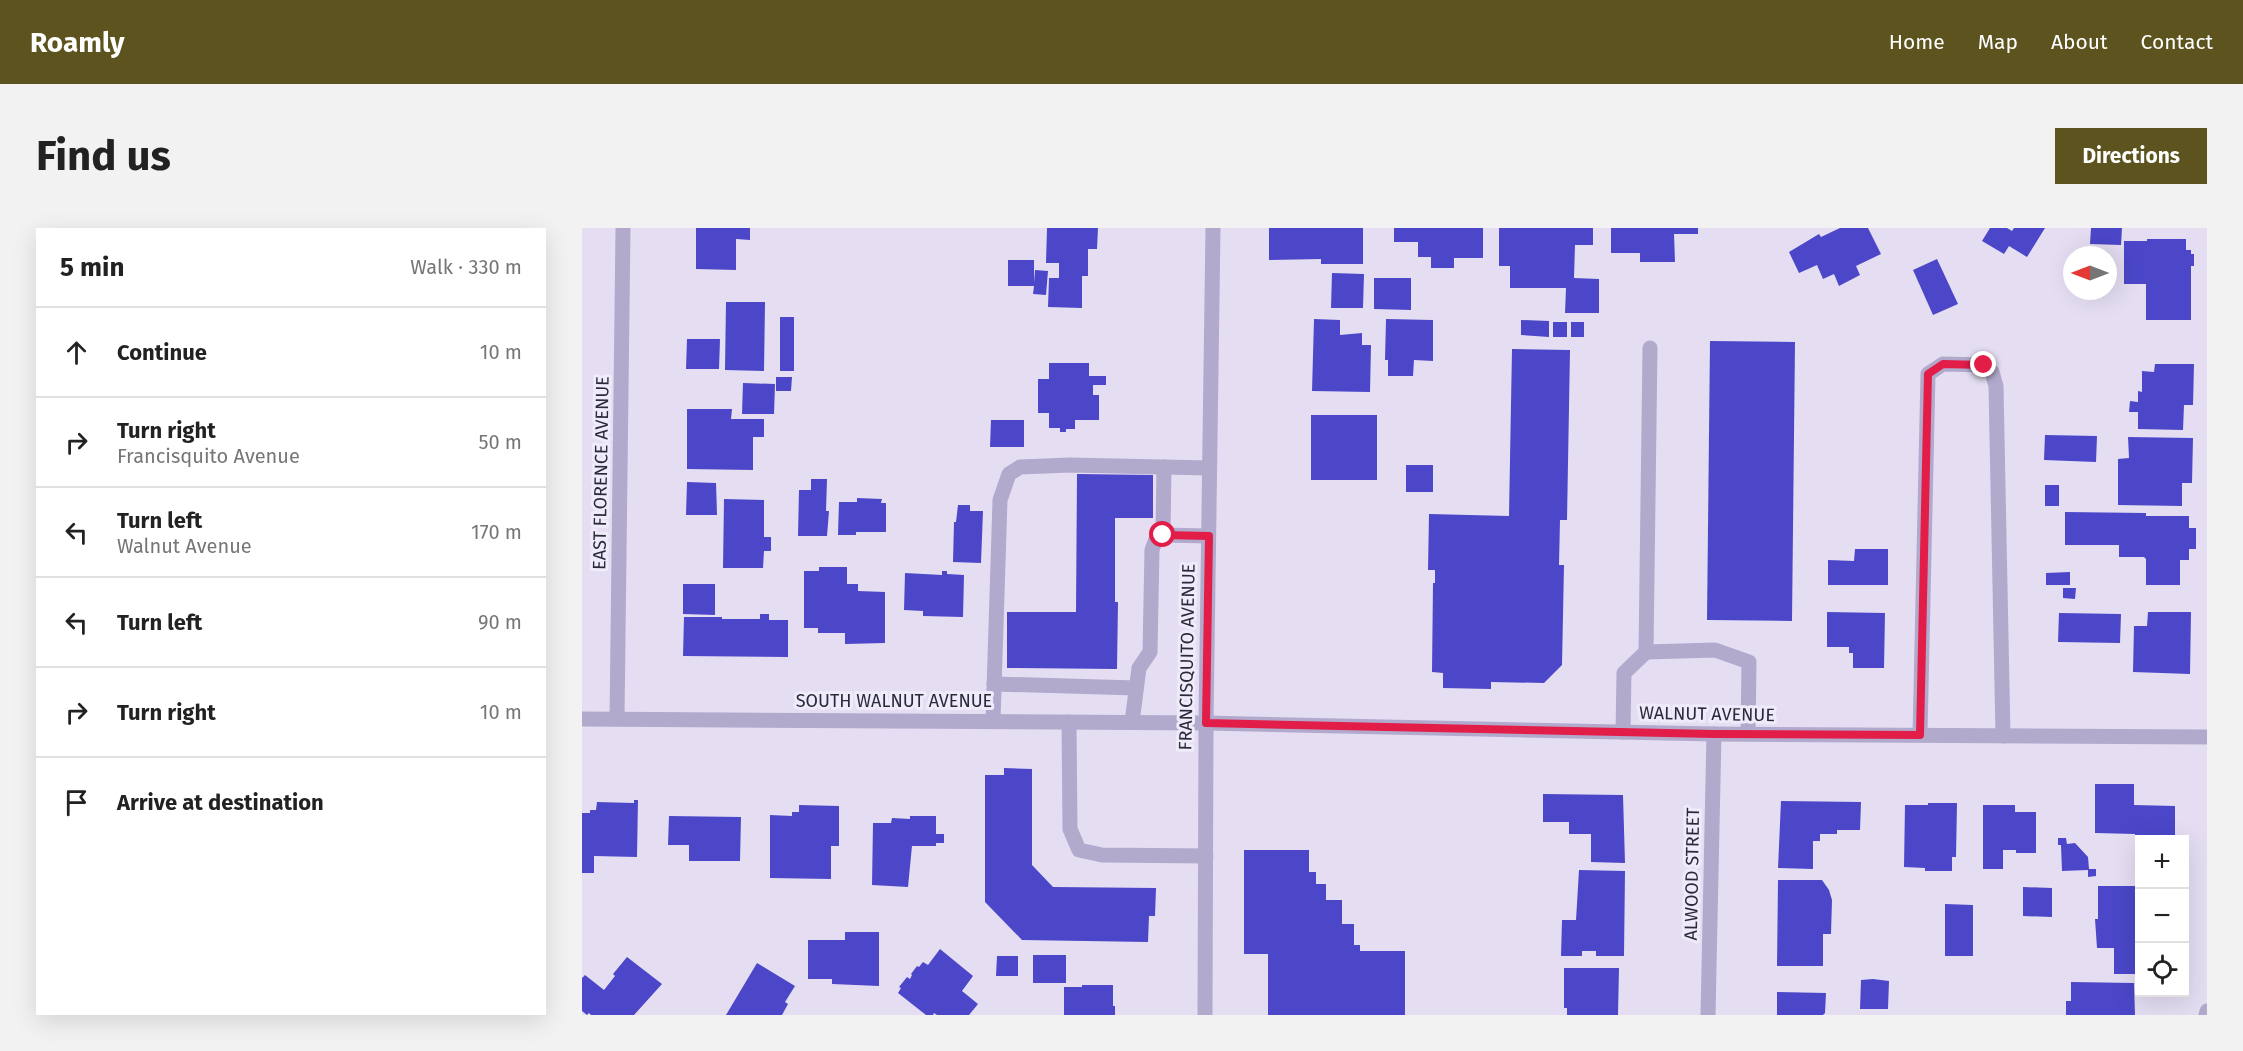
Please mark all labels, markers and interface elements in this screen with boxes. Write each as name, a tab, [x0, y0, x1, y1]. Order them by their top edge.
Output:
text: Roamly	[30, 26, 124, 59]
text: Home	[1889, 29, 1945, 55]
text: Map	[1978, 29, 2018, 55]
text: About	[2051, 29, 2108, 55]
text: Contact	[2141, 29, 2213, 55]
button: Directions	[2055, 128, 2207, 184]
text: Find us	[36, 131, 171, 181]
north arrow	[2063, 246, 2117, 300]
text: 5 min	[60, 252, 124, 283]
text: Walk · 330 m	[410, 255, 522, 279]
icon: ahead	[60, 336, 93, 369]
text: Continue	[117, 339, 207, 366]
text: 10 m	[480, 340, 522, 364]
route end	[1970, 351, 1996, 377]
street label: EAST FLORENCE AVENUE	[588, 376, 614, 570]
text: Turn right	[117, 417, 216, 444]
icon: right	[60, 426, 93, 459]
text: 50 m	[478, 430, 522, 454]
text: Francisquito Avenue	[117, 444, 300, 468]
text: Turn left	[117, 507, 202, 534]
icon: left	[60, 516, 93, 549]
text: 170 m	[471, 520, 522, 544]
route start	[1149, 521, 1175, 547]
text: Walnut Avenue	[117, 534, 252, 558]
street label: FRANCISQUITO AVENUE	[1174, 563, 1200, 751]
icon: left	[60, 606, 93, 639]
text: Turn left	[117, 609, 202, 636]
text: 90 m	[478, 610, 522, 634]
street label: SOUTH WALNUT AVENUE	[796, 690, 992, 712]
icon: right	[60, 696, 93, 729]
text: Turn right	[117, 699, 216, 726]
text: 10 m	[480, 700, 522, 724]
street label: WALNUT AVENUE	[1639, 702, 1775, 726]
icon: arrive	[60, 786, 93, 819]
text: Arrive at destination	[117, 789, 324, 816]
street label: ALWOOD STREET	[1680, 807, 1704, 941]
map controls	[2135, 835, 2189, 997]
button: +	[2135, 835, 2189, 889]
button: −	[2135, 889, 2189, 943]
button: locate	[2135, 943, 2189, 997]

